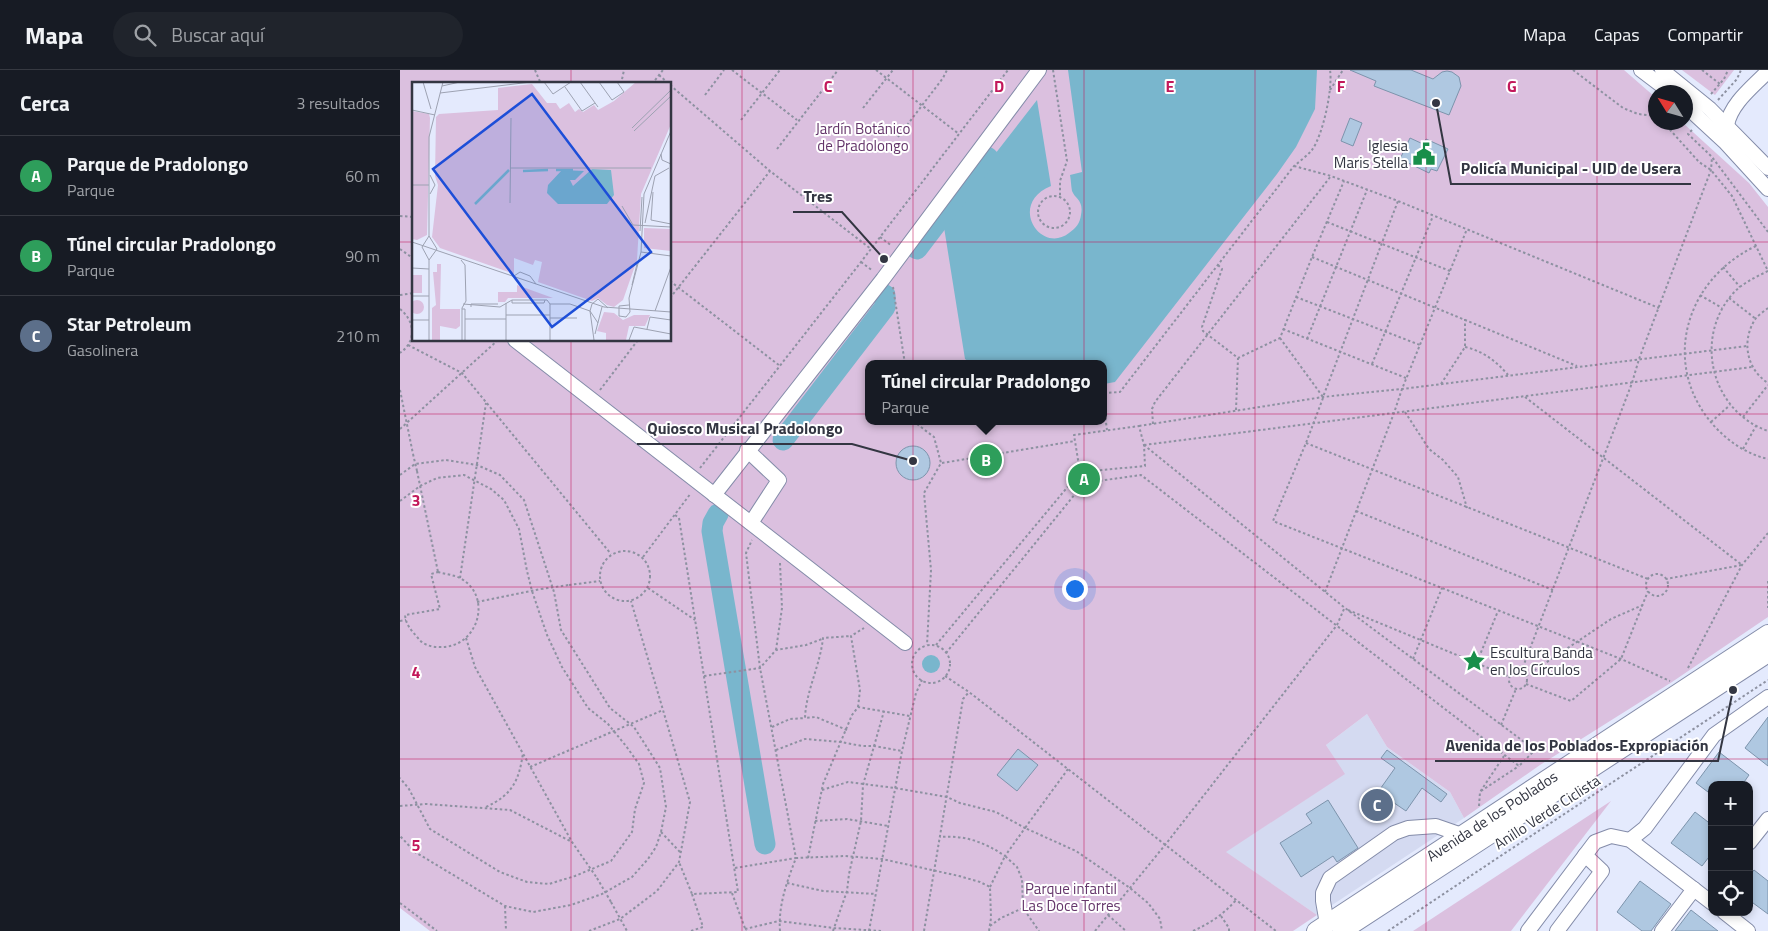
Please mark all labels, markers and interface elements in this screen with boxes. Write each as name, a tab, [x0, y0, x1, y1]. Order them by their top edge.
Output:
search box	[113, 12, 463, 57]
text: Mapa	[25, 17, 83, 53]
text: Buscar aquí	[171, 20, 264, 49]
icon: search	[131, 21, 159, 49]
text: Mapa	[1523, 21, 1566, 48]
text: Capas	[1594, 21, 1640, 48]
text: Compartir	[1668, 21, 1743, 48]
text: C	[824, 74, 833, 98]
text: D	[994, 74, 1004, 98]
text: E	[1166, 74, 1175, 98]
text: F	[1337, 74, 1346, 98]
text: G	[1507, 74, 1517, 98]
inset map	[412, 82, 671, 341]
north arrow	[1648, 85, 1693, 130]
text: Cerca	[20, 87, 70, 119]
text: 3 resultados	[296, 91, 380, 115]
park label: Jardín Botánico de Pradolongo	[815, 117, 911, 157]
place label: Iglesia Maris Stella	[1334, 134, 1408, 174]
public building icon: Iglesia Maris Stella	[1411, 141, 1437, 167]
text: Parque de Pradolongo	[67, 149, 248, 178]
callout: Policía Municipal - UID de Usera	[1451, 153, 1691, 184]
text: Policía Municipal - UID de Usera	[1461, 156, 1681, 180]
text: A	[31, 164, 41, 188]
text: 60 m	[345, 164, 380, 188]
text: Parque	[67, 178, 115, 202]
callout: Tres	[793, 181, 842, 212]
text: Tres	[803, 184, 833, 208]
text: Túnel circular Pradolongo	[67, 229, 276, 258]
text: B	[31, 244, 41, 268]
text: 90 m	[345, 244, 380, 268]
text: Parque	[67, 258, 115, 282]
text: Star Petroleum	[67, 309, 191, 338]
text: C	[32, 324, 40, 348]
text: 210 m	[336, 324, 380, 348]
text: Gasolinera	[67, 338, 138, 362]
popup	[865, 360, 1107, 425]
text: Túnel circular Pradolongo	[881, 366, 1091, 395]
text: Parque	[881, 395, 929, 419]
callout: Quiosco Musical Pradolongo	[637, 413, 852, 444]
text: Quiosco Musical Pradolongo	[647, 416, 843, 440]
pin: B	[970, 441, 1002, 479]
pin: A	[1068, 460, 1100, 498]
text: 3	[412, 488, 420, 512]
your location	[1062, 576, 1088, 602]
place label: Escultura Banda en los Círculos	[1490, 641, 1593, 681]
place icon: Escultura Banda en los Círculos	[1461, 648, 1487, 674]
text: 4	[412, 660, 421, 684]
callout: Avenida de los Poblados-Expropiación	[1435, 730, 1718, 761]
text: Avenida de los Poblados-Expropiación	[1445, 733, 1709, 757]
street label: Avenida de los Poblados	[1422, 765, 1562, 867]
street label: Anillo Verde Ciclista	[1489, 769, 1605, 855]
map controls	[1708, 781, 1753, 916]
button: +	[1708, 781, 1753, 826]
pin: C	[1361, 786, 1393, 824]
button: −	[1708, 826, 1753, 871]
text: 5	[412, 833, 421, 857]
button: locate	[1708, 871, 1753, 916]
park label: Parque infantil Las Doce Torres	[1021, 877, 1121, 917]

